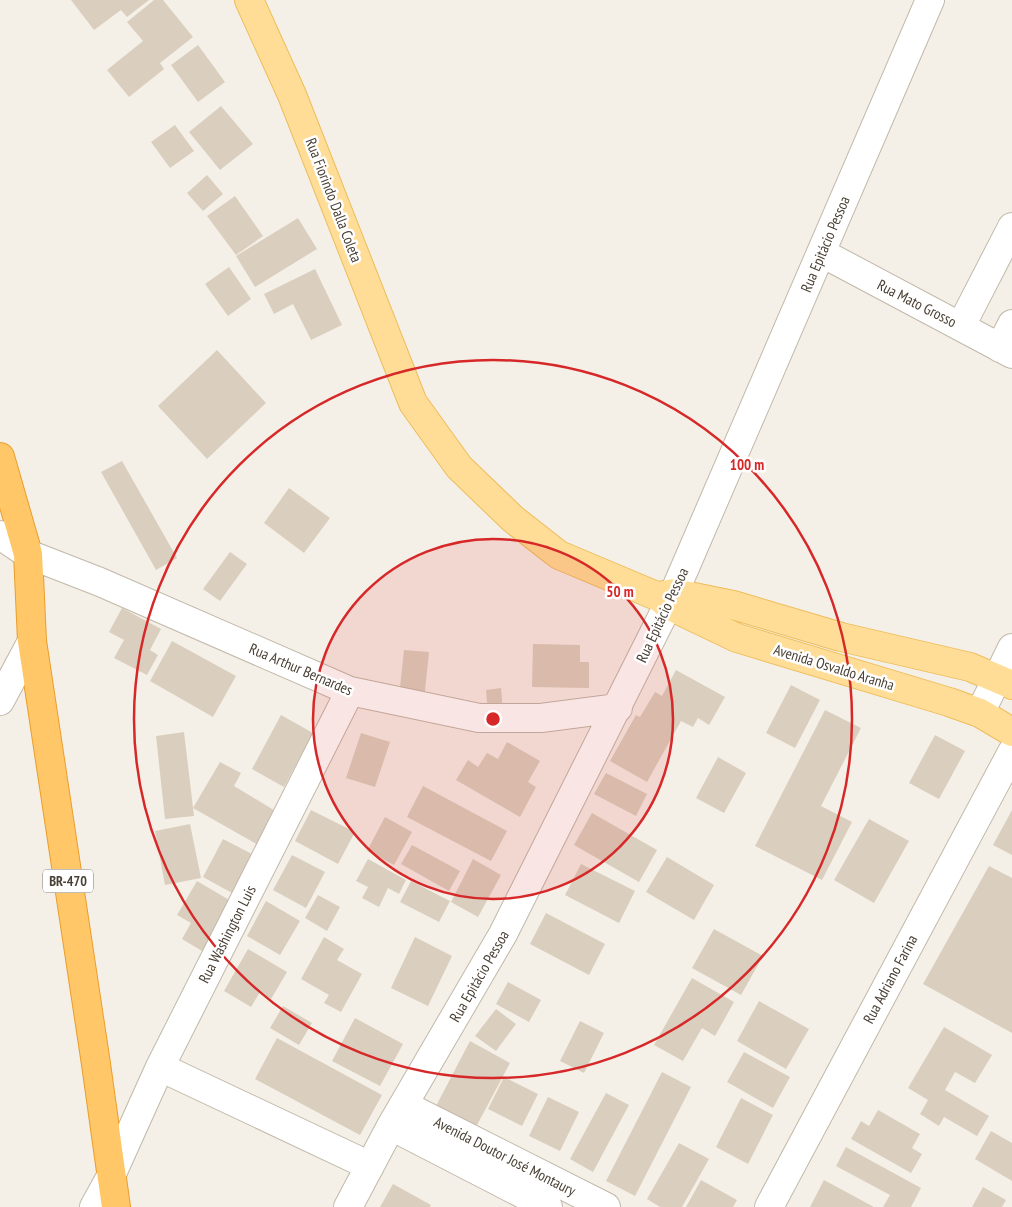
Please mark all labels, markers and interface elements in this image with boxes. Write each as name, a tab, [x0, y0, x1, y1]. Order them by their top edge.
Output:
street label: Rua Fiorindo Dalla Coleta	[302, 135, 366, 265]
street label: Rua Epitácio Pessoa	[796, 193, 854, 295]
street label: Rua Mato Grosso	[874, 275, 960, 331]
text: 100 m	[730, 455, 764, 474]
street label: Rua Epitácio Pessoa	[632, 564, 692, 666]
text: 50 m	[606, 582, 634, 601]
street label: Rua Arthur Bernardes	[246, 639, 356, 699]
street label: Avenida Osvaldo Aranha	[771, 640, 897, 694]
centre of rings	[484, 710, 502, 728]
road number: BR-470	[43, 869, 93, 892]
street label: Rua Washington Luis	[194, 882, 260, 986]
street label: Rua Epitácio Pessoa	[445, 927, 513, 1025]
street label: Rua Adriano Farina	[859, 931, 921, 1027]
street label: Avenida Doutor José Montaury	[431, 1112, 579, 1200]

